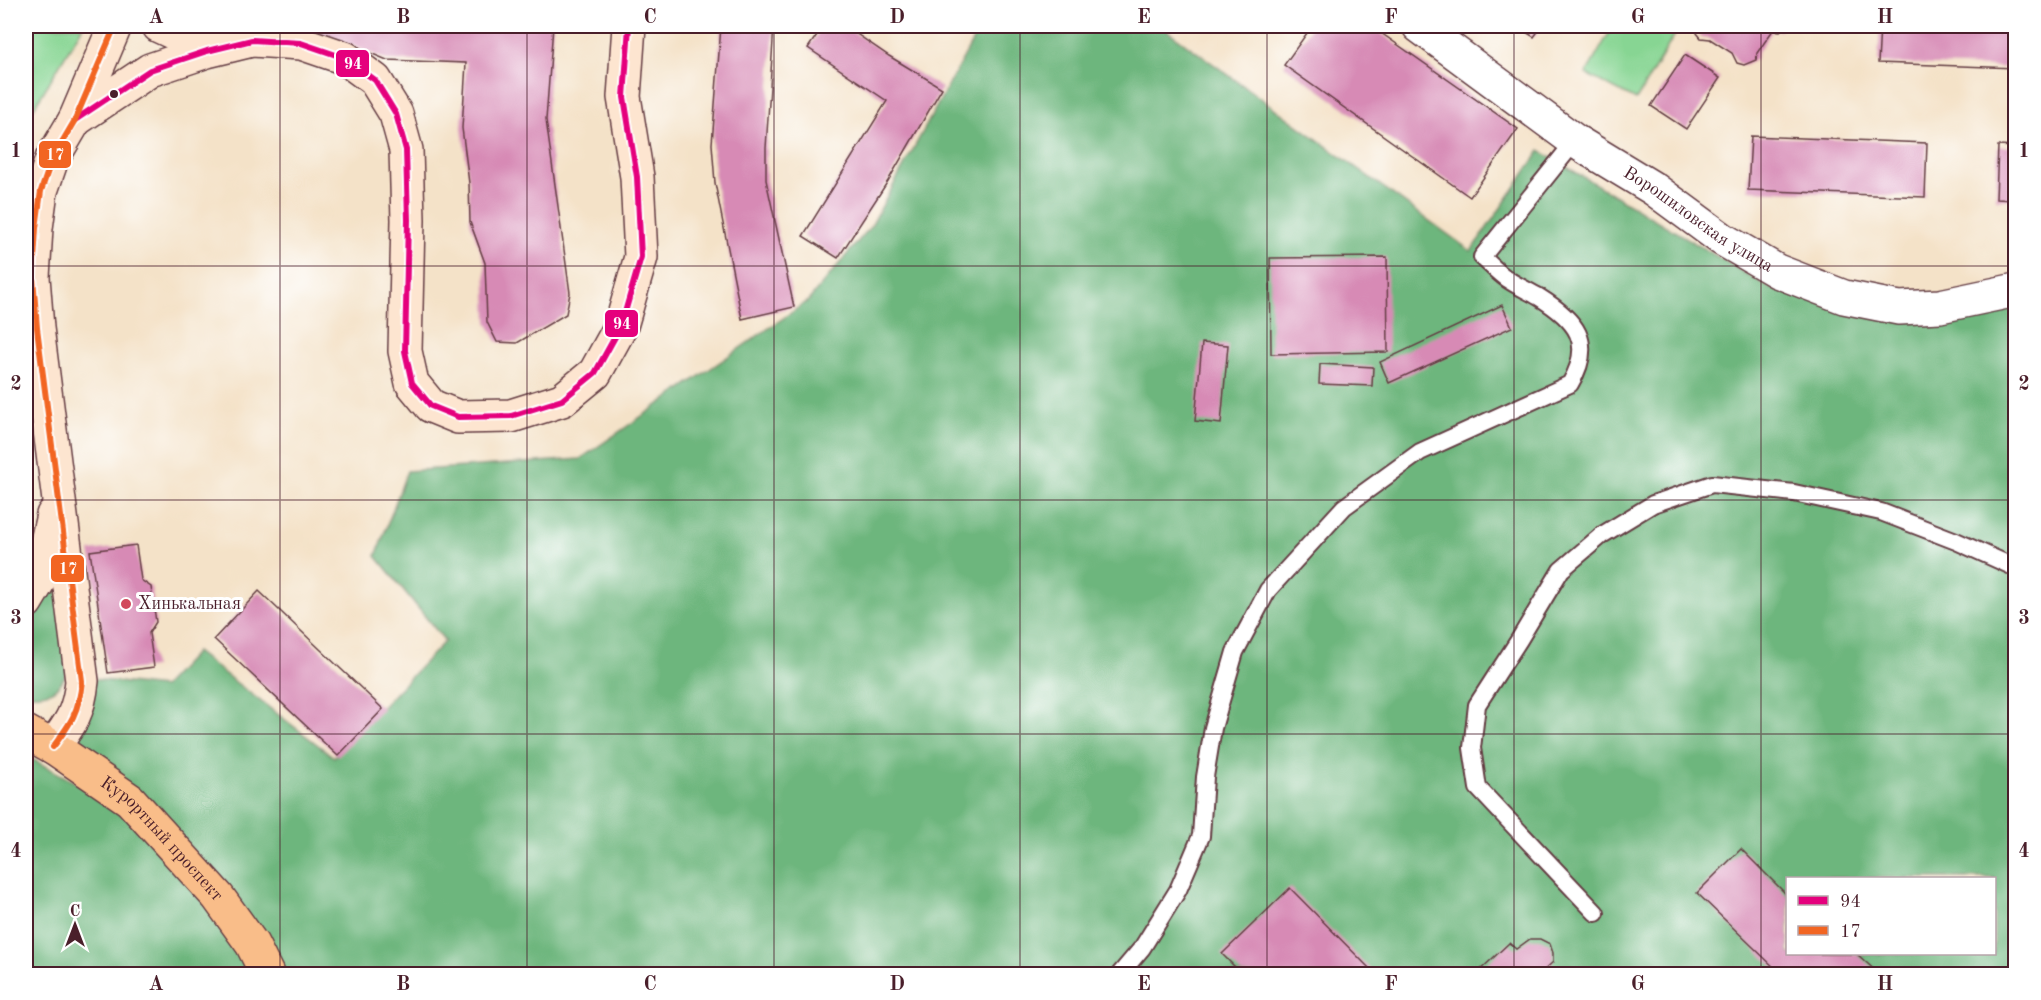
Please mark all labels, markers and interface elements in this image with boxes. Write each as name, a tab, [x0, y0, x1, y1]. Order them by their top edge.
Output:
text: A	[148, 8, 164, 28]
text: B	[396, 8, 410, 28]
text: C	[643, 8, 657, 28]
text: D	[889, 8, 905, 28]
text: E	[1137, 8, 1151, 28]
text: F	[1384, 8, 1398, 28]
text: G	[1631, 8, 1645, 28]
text: H	[1877, 8, 1893, 28]
line badge: 94	[335, 49, 370, 78]
text: 94	[344, 57, 362, 73]
unlabelled marker	[108, 88, 120, 100]
line badge: 17	[38, 140, 72, 169]
text: 1	[10, 142, 22, 162]
text: 1	[2018, 142, 2030, 162]
text: 17	[46, 148, 64, 164]
street label: Ворошиловская улица	[1620, 164, 1776, 276]
line badge: 94	[604, 309, 639, 338]
text: 94	[613, 317, 631, 333]
text: 2	[10, 375, 22, 395]
text: 2	[2018, 375, 2030, 395]
line badge: 17	[50, 554, 85, 583]
text: 17	[59, 562, 77, 578]
place label: Хинькальная	[138, 595, 241, 613]
marker: Хинькальная	[119, 597, 133, 611]
text: 3	[10, 609, 22, 629]
text: 3	[2018, 609, 2030, 629]
street label: Курортный проспект	[97, 773, 226, 905]
text: 4	[10, 842, 22, 862]
text: 4	[2018, 842, 2030, 862]
legend	[1786, 877, 1996, 955]
text: 94	[1840, 893, 1861, 911]
north arrow	[45, 895, 105, 955]
text: С	[70, 904, 80, 920]
text: 17	[1840, 923, 1861, 941]
text: A	[148, 975, 164, 995]
text: B	[396, 975, 410, 995]
text: C	[643, 975, 657, 995]
text: D	[889, 975, 905, 995]
text: E	[1137, 975, 1151, 995]
text: F	[1384, 975, 1398, 995]
text: G	[1631, 975, 1645, 995]
text: H	[1877, 975, 1893, 995]

